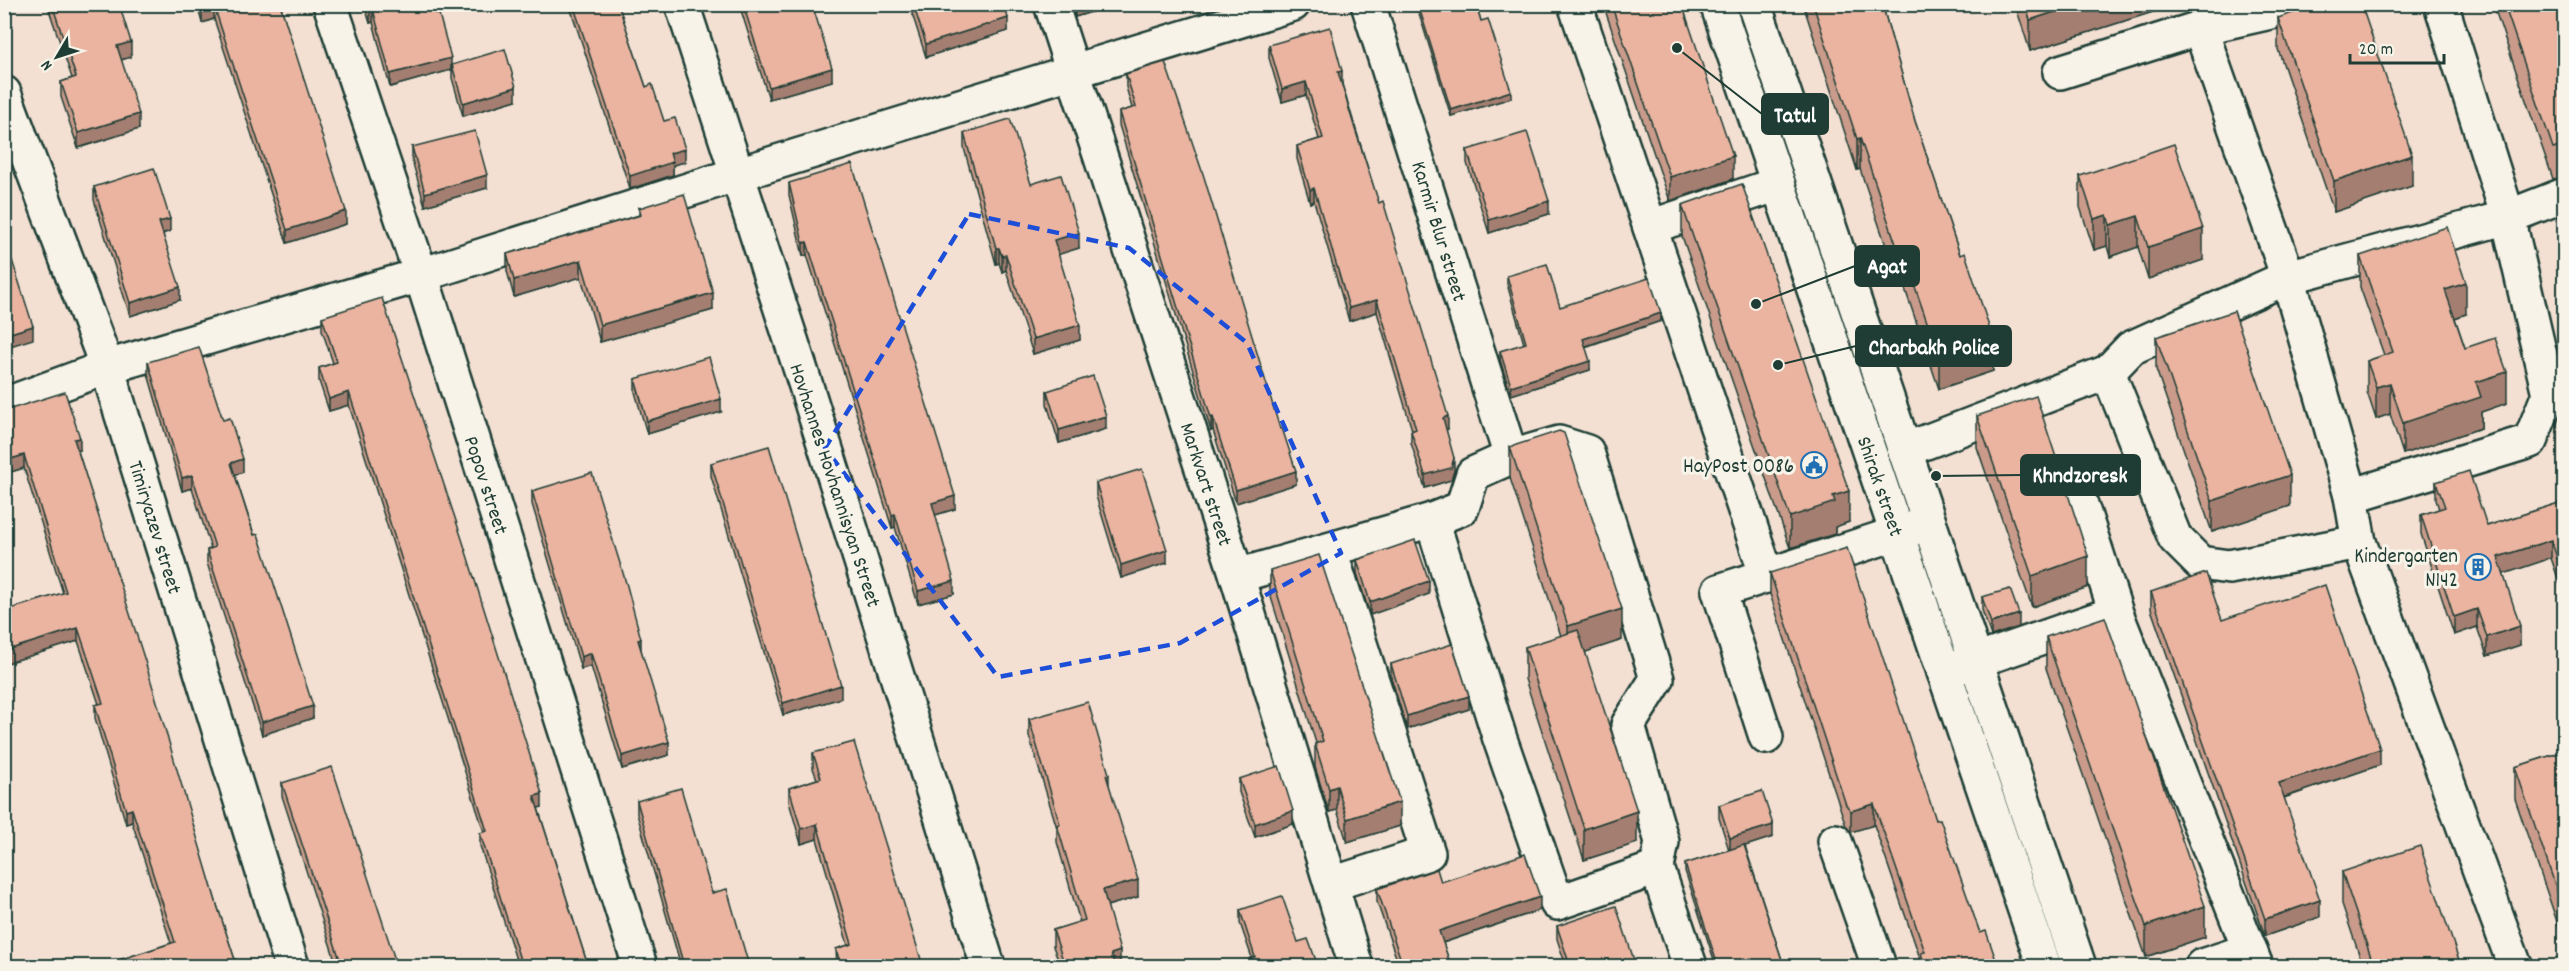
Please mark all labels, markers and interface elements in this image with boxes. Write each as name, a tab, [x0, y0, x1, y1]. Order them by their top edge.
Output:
north arrow	[27, 27, 87, 87]
scale bar	[2350, 27, 2444, 65]
text: 20 m	[2359, 38, 2393, 63]
text: N	[36, 54, 59, 75]
callout: Tatul	[1762, 94, 1828, 134]
text: Tatul	[1774, 102, 1817, 133]
street label: Karmir Blur street	[1402, 158, 1473, 306]
callout: Agat	[1855, 246, 1919, 286]
text: Agat	[1867, 253, 1908, 284]
callout: Charbakh Police	[1856, 326, 2011, 366]
text: Charbakh Police	[1869, 334, 2000, 365]
street label: Hovhannes Hovhannisyan Street	[779, 360, 887, 612]
street label: Markvart street	[1170, 419, 1238, 551]
street label: Popov street	[454, 433, 514, 539]
street label: Shirak street	[1847, 433, 1909, 541]
public building icon: HayPost 0086	[1799, 450, 1829, 480]
place label: HayPost 0086	[1683, 453, 1794, 483]
callout: Khndzoresk	[2021, 455, 2140, 495]
street label: Timiryazev street	[119, 457, 188, 599]
text: Khndzoresk	[2033, 462, 2128, 493]
place label: Kindergarten N142	[2354, 543, 2458, 597]
building icon: Kindergarten N142	[2463, 552, 2493, 582]

